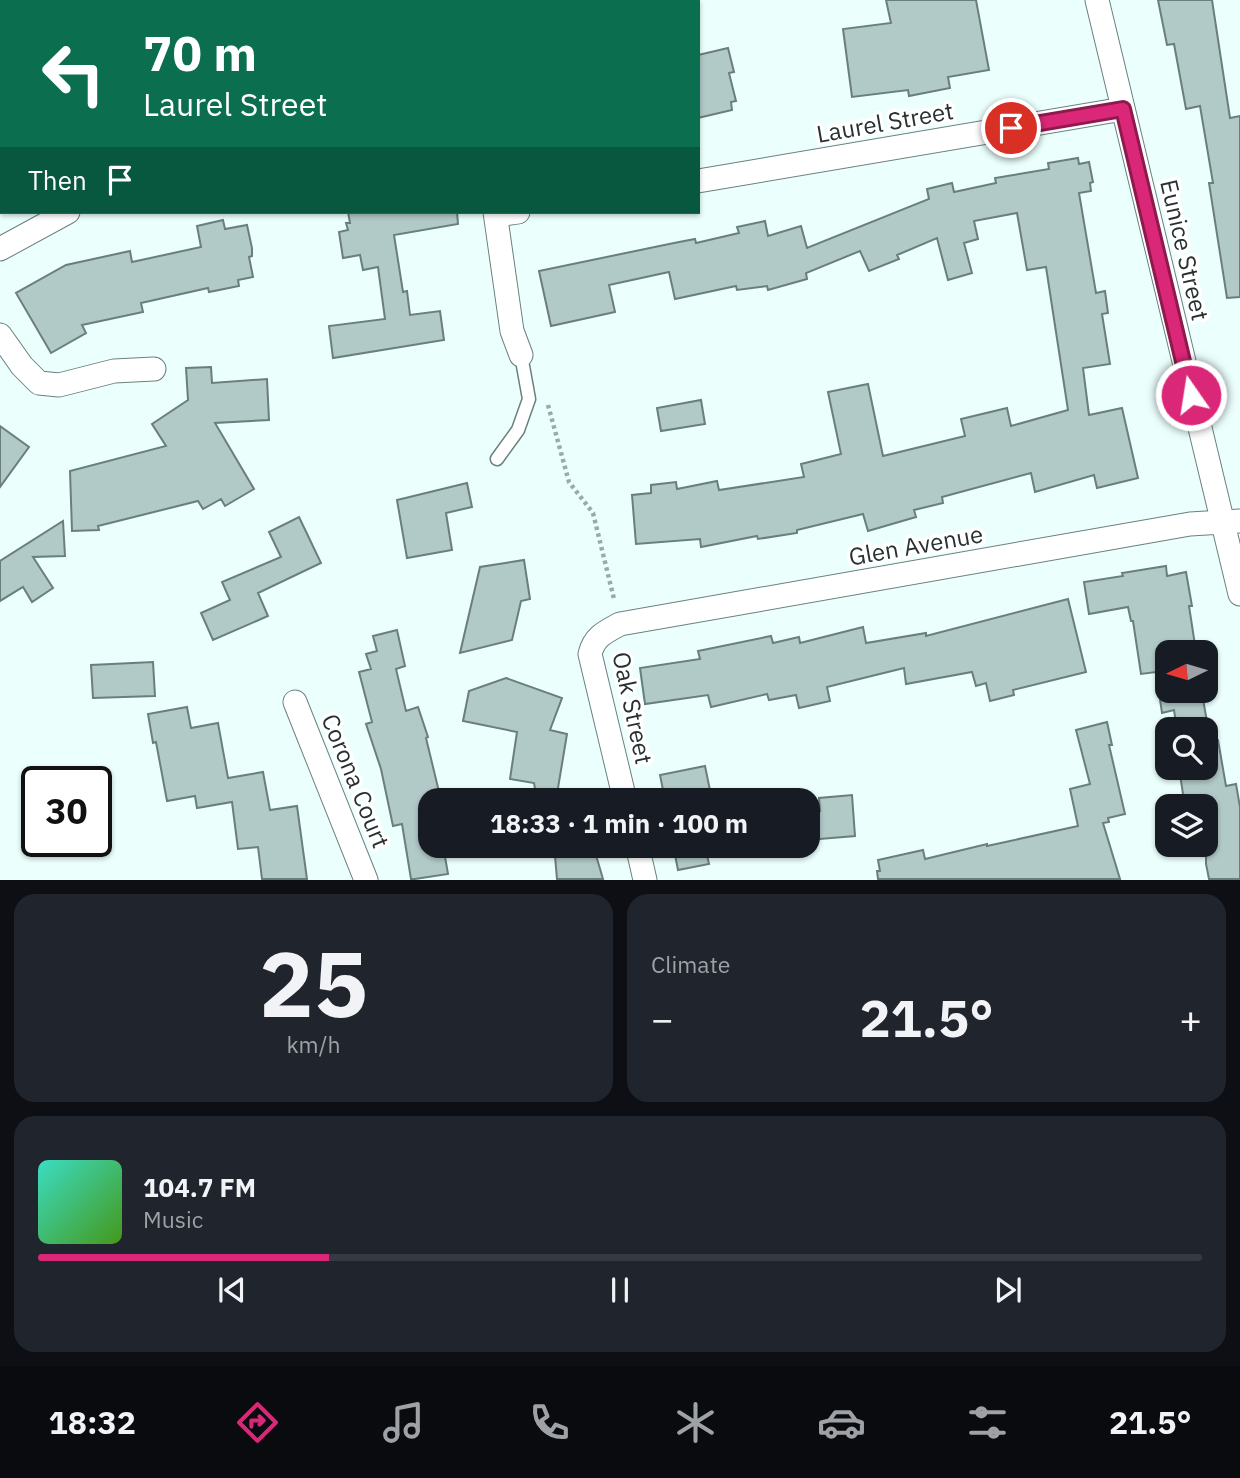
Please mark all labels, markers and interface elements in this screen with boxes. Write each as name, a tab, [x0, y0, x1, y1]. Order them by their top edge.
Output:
text: 70 m	[143, 21, 257, 84]
icon: left	[28, 28, 119, 119]
text: Laurel Street	[143, 83, 327, 125]
street label: Laurel Street	[814, 94, 956, 150]
pin	[981, 98, 1041, 158]
icon: arrive	[992, 109, 1030, 147]
icon: arrive	[101, 161, 139, 199]
text: Then	[28, 163, 87, 197]
street label: Eunice Street	[1153, 176, 1217, 323]
position arrow	[1154, 358, 1228, 432]
street label: Glen Avenue	[846, 517, 985, 573]
north arrow	[1155, 640, 1218, 704]
map controls	[1155, 640, 1218, 857]
street label: Oak Street	[605, 649, 660, 767]
street label: Corona Court	[315, 709, 397, 852]
button: search	[1155, 717, 1218, 780]
speed limit sign: 30	[21, 766, 112, 857]
button: layers	[1155, 794, 1218, 857]
text: 18:33 · 1 min · 100 m	[490, 806, 748, 840]
text: 25	[259, 924, 368, 1042]
text: Climate	[651, 949, 730, 979]
text: 21.5°	[859, 984, 994, 1051]
text: −	[651, 994, 674, 1043]
text: +	[1179, 994, 1202, 1043]
text: km/h	[286, 1029, 341, 1059]
text: 104.7 FM	[143, 1170, 256, 1204]
text: Music	[143, 1204, 203, 1234]
icon: previous	[213, 1271, 251, 1309]
icon: pause	[601, 1271, 639, 1309]
icon: next	[989, 1271, 1027, 1309]
icon: directions	[233, 1398, 282, 1447]
icon: music	[379, 1398, 428, 1447]
icon: phone	[525, 1398, 574, 1447]
icon: climate	[671, 1398, 720, 1447]
icon: car	[817, 1398, 866, 1447]
icon: filters	[963, 1398, 1012, 1447]
text: 18:32	[49, 1401, 136, 1443]
text: 21.5°	[1109, 1401, 1191, 1443]

